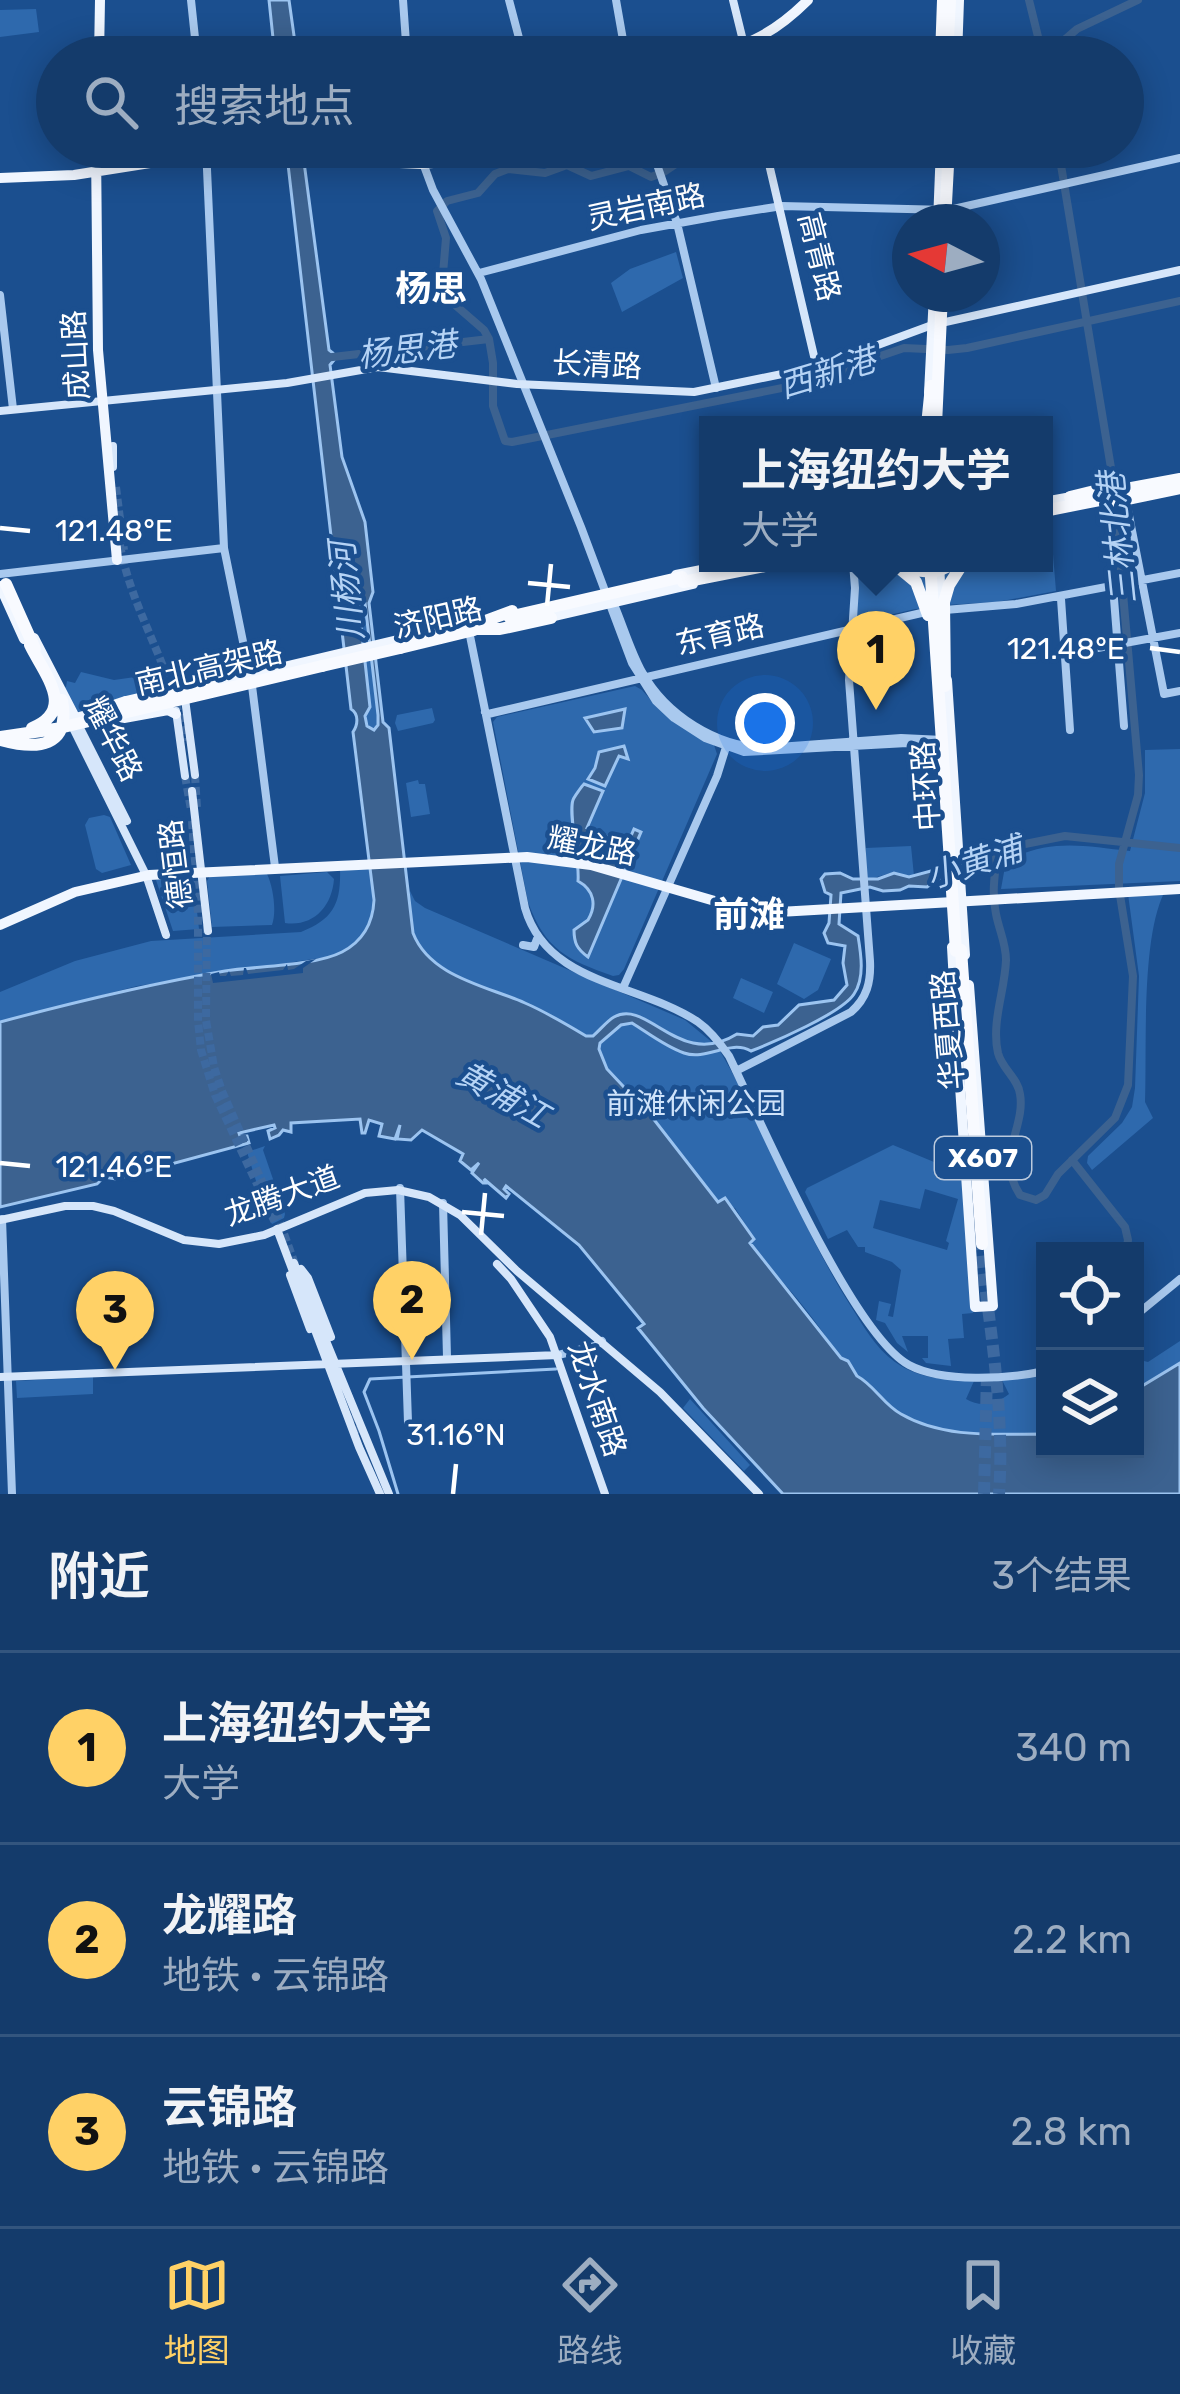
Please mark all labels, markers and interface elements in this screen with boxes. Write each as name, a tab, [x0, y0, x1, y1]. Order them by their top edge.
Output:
search box	[36, 36, 1144, 168]
icon: search	[78, 69, 144, 135]
text: 搜索地点	[174, 80, 354, 133]
street label: 灵岩南路	[584, 177, 708, 237]
north arrow	[892, 204, 1000, 312]
street label: 高青路	[791, 209, 847, 305]
district label: 杨思	[395, 267, 467, 310]
street label: 成山路	[56, 309, 96, 401]
water label: 杨思港	[356, 324, 463, 375]
water label: 西新港	[774, 338, 884, 406]
street label: 长清路	[551, 345, 643, 385]
popup	[699, 416, 1053, 572]
text: 上海纽约大学	[741, 444, 1011, 497]
water label: 三林北港	[1091, 466, 1144, 606]
text: 大学	[741, 508, 819, 554]
text: 121.48°E	[55, 513, 173, 549]
water label: 川杨河	[321, 534, 371, 642]
street label: 济阳路	[390, 590, 486, 646]
street label: 东育路	[672, 607, 768, 663]
pin: 1	[837, 611, 915, 710]
text: 121.48°E	[1007, 631, 1125, 667]
street label: 南北高架路	[132, 634, 286, 702]
street label: 耀华路	[77, 691, 149, 787]
your location	[735, 693, 795, 753]
street label: 中环路	[905, 740, 947, 832]
street label: 德恒路	[153, 817, 199, 911]
street label: 耀龙路	[544, 820, 640, 872]
water label: 小黄浦	[921, 827, 1032, 896]
district label: 前滩	[713, 893, 785, 936]
street label: 华夏西路	[925, 969, 971, 1091]
water label: 黄浦江	[450, 1053, 558, 1137]
park label: 前滩休闲公园	[606, 1086, 786, 1122]
road number: X607	[935, 1137, 1031, 1179]
text: 121.46°E	[56, 1149, 172, 1185]
street label: 龙腾大道	[219, 1159, 345, 1233]
map controls	[1036, 1242, 1144, 1458]
button: locate	[1036, 1242, 1144, 1350]
pin: 2	[373, 1261, 451, 1360]
pin: 3	[76, 1271, 154, 1370]
street label: 龙水南路	[560, 1336, 634, 1462]
button: layers	[1036, 1350, 1144, 1458]
text: 31.16°N	[406, 1417, 506, 1453]
text: 附近	[48, 1546, 150, 1607]
text: 3个结果	[992, 1553, 1132, 1599]
text: 上海纽约大学	[162, 1697, 432, 1750]
text: 1	[77, 1725, 97, 1771]
text: 340 m	[1015, 1725, 1132, 1771]
text: 大学	[162, 1761, 240, 1807]
text: 龙耀路	[162, 1889, 297, 1942]
text: 2	[74, 1917, 100, 1963]
text: 2.2 km	[1012, 1917, 1132, 1963]
text: 地铁 · 云锦路	[162, 1953, 389, 1999]
text: 云锦路	[162, 2081, 297, 2134]
text: 3	[74, 2109, 100, 2155]
text: 2.8 km	[1011, 2109, 1132, 2155]
text: 地铁 · 云锦路	[162, 2145, 389, 2191]
tab: 地图	[164, 2252, 230, 2372]
tab: 路线	[557, 2252, 623, 2372]
tab: 收藏	[950, 2252, 1016, 2372]

